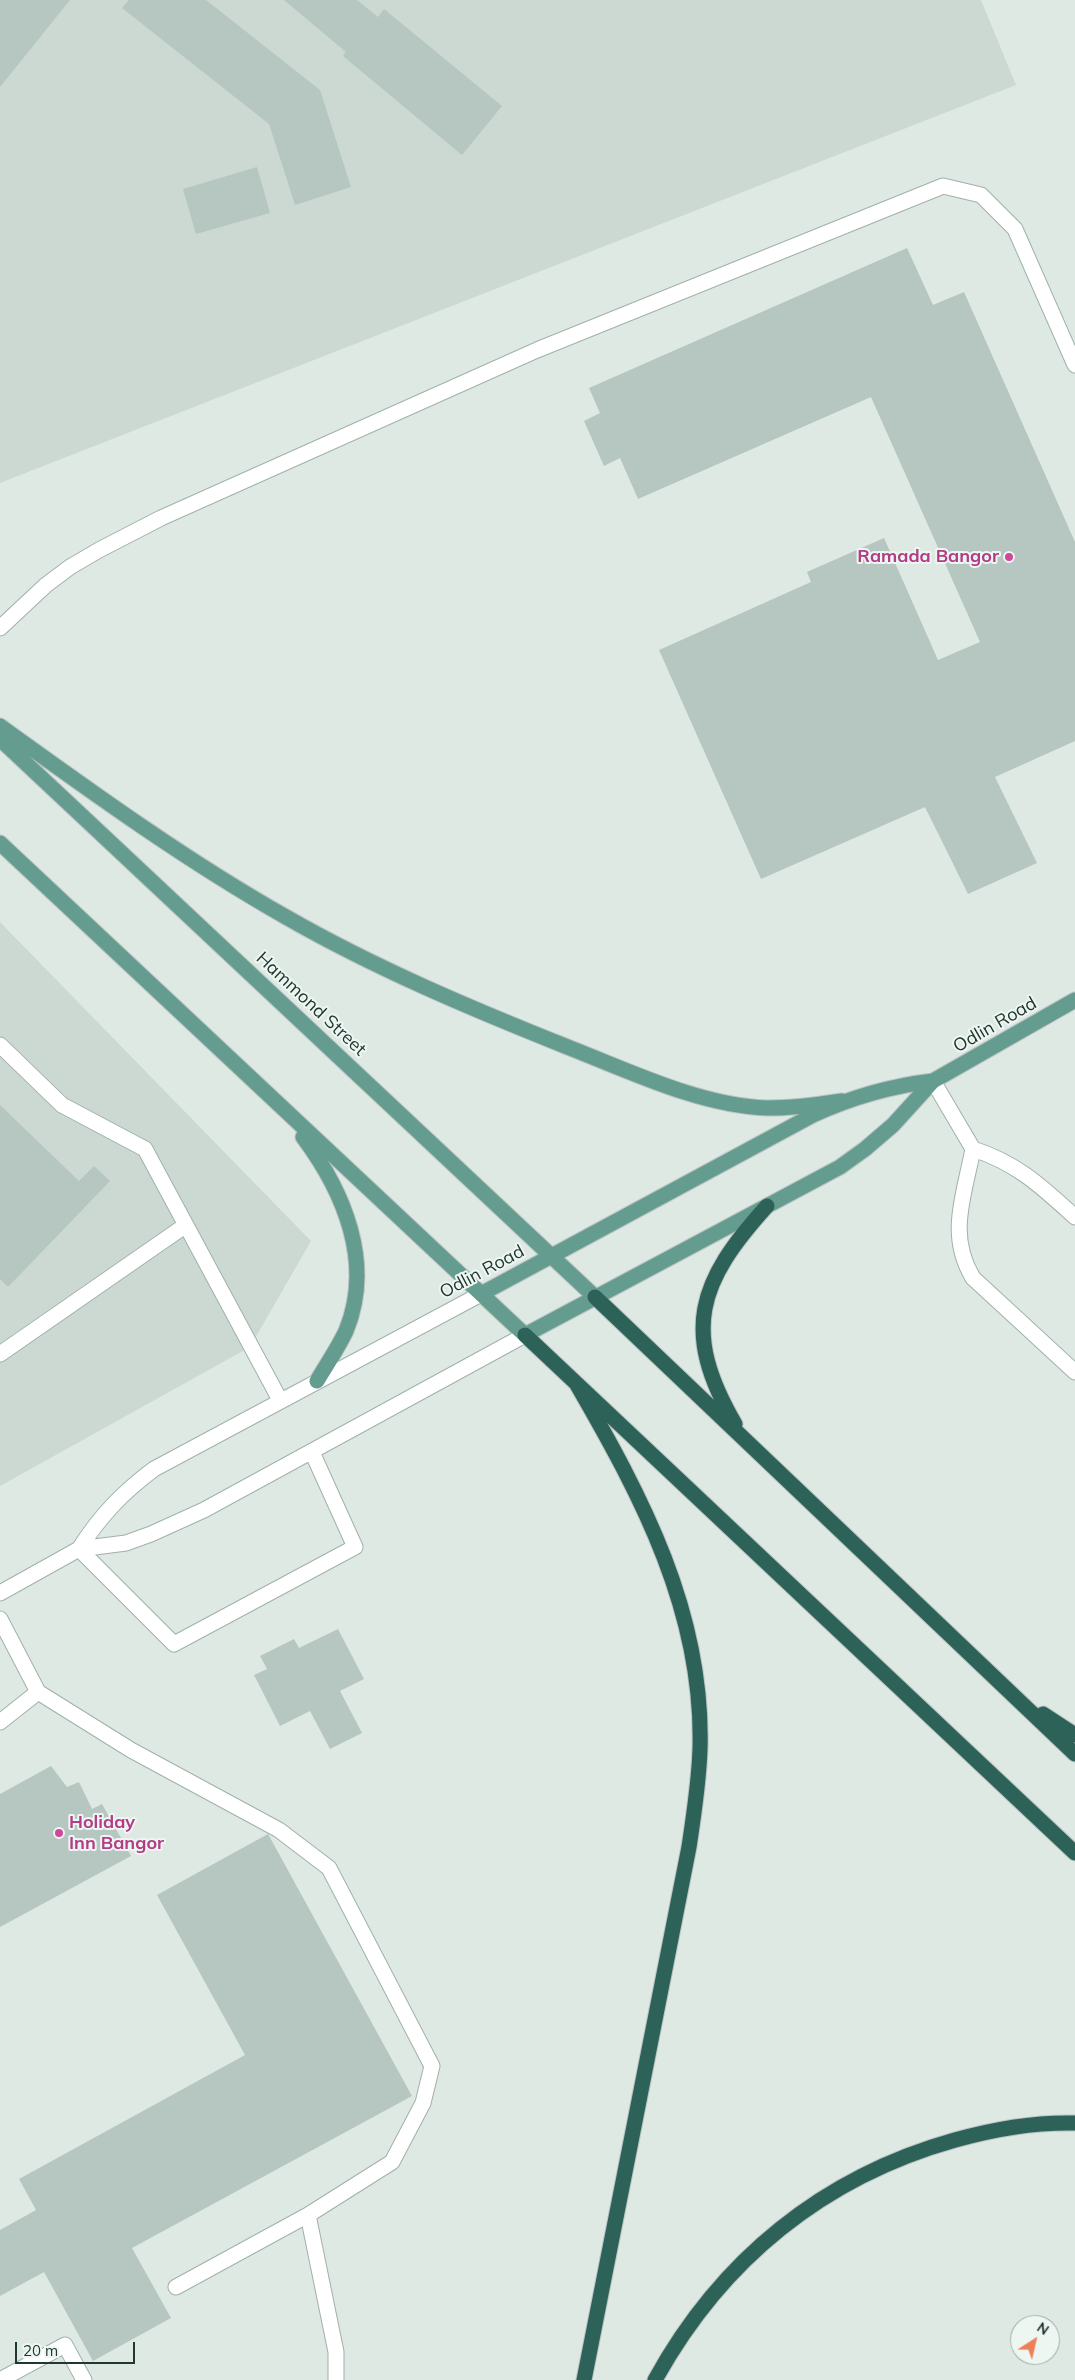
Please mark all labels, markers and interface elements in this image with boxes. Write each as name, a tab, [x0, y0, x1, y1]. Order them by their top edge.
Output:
place label: Ramada Bangor	[857, 546, 999, 568]
marker: Ramada Bangor	[1003, 551, 1015, 563]
street label: Hammond Street	[252, 948, 370, 1060]
street label: Odlin Road	[949, 992, 1041, 1058]
street label: Odlin Road	[436, 1241, 528, 1303]
place label: Holiday Inn Bangor	[69, 1812, 164, 1855]
marker: Holiday Inn Bangor	[53, 1827, 65, 1839]
north arrow	[1010, 2315, 1060, 2365]
text: N	[1034, 2318, 1053, 2339]
scale bar	[18, 2332, 138, 2364]
text: 20 m	[23, 2341, 58, 2360]

